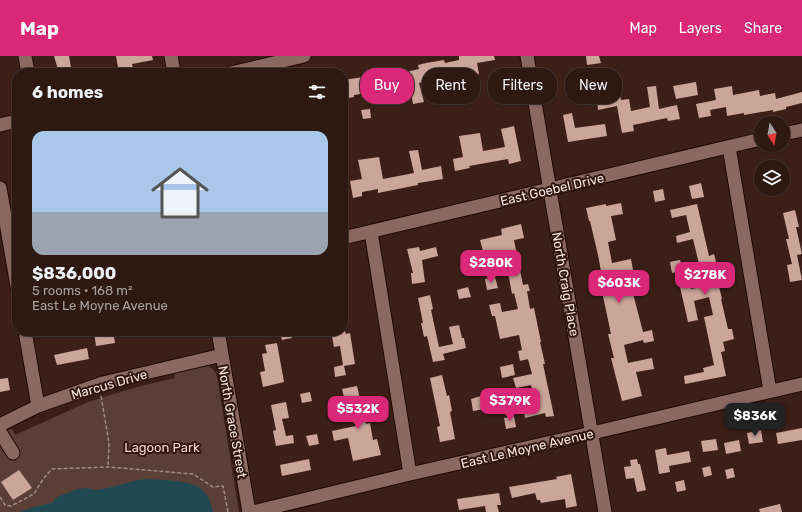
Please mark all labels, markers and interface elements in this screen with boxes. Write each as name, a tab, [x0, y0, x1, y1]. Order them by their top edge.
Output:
text: Map	[20, 17, 59, 40]
text: Map	[630, 20, 657, 37]
text: Layers	[679, 20, 722, 37]
text: Share	[744, 20, 782, 37]
chip: Buy	[360, 68, 414, 104]
chip: Rent	[422, 68, 480, 104]
chip: Filters	[488, 68, 557, 104]
chip: New	[565, 68, 622, 104]
icon: filters	[306, 81, 328, 103]
text: 6 homes	[32, 82, 103, 102]
north arrow	[754, 116, 790, 152]
map controls	[754, 116, 790, 196]
icon: home	[144, 157, 216, 229]
button: layers	[754, 160, 790, 196]
street label: East Goebel Drive	[499, 170, 606, 209]
street label: North Craig Place	[548, 231, 582, 338]
pin: $280K	[463, 250, 519, 284]
text: $280K	[469, 255, 513, 270]
pin: $278K	[677, 262, 733, 296]
text: $836,000	[32, 263, 116, 283]
text: $278K	[684, 267, 726, 282]
pin: $603K	[591, 270, 647, 304]
text: $603K	[597, 275, 641, 290]
text: 5 rooms · 168 m²	[32, 283, 132, 298]
text: East Le Moyne Avenue	[32, 298, 168, 313]
street label: North Grace Street	[215, 365, 250, 479]
street label: Marcus Drive	[69, 366, 149, 402]
pin: $379K	[482, 388, 538, 422]
text: $379K	[489, 393, 531, 408]
pin: $532K	[330, 396, 386, 430]
text: $532K	[337, 401, 379, 416]
pin: $836K	[727, 403, 783, 437]
text: $836K	[733, 408, 777, 423]
street label: East Le Moyne Avenue	[459, 426, 595, 471]
park label: Lagoon Park	[124, 440, 200, 456]

